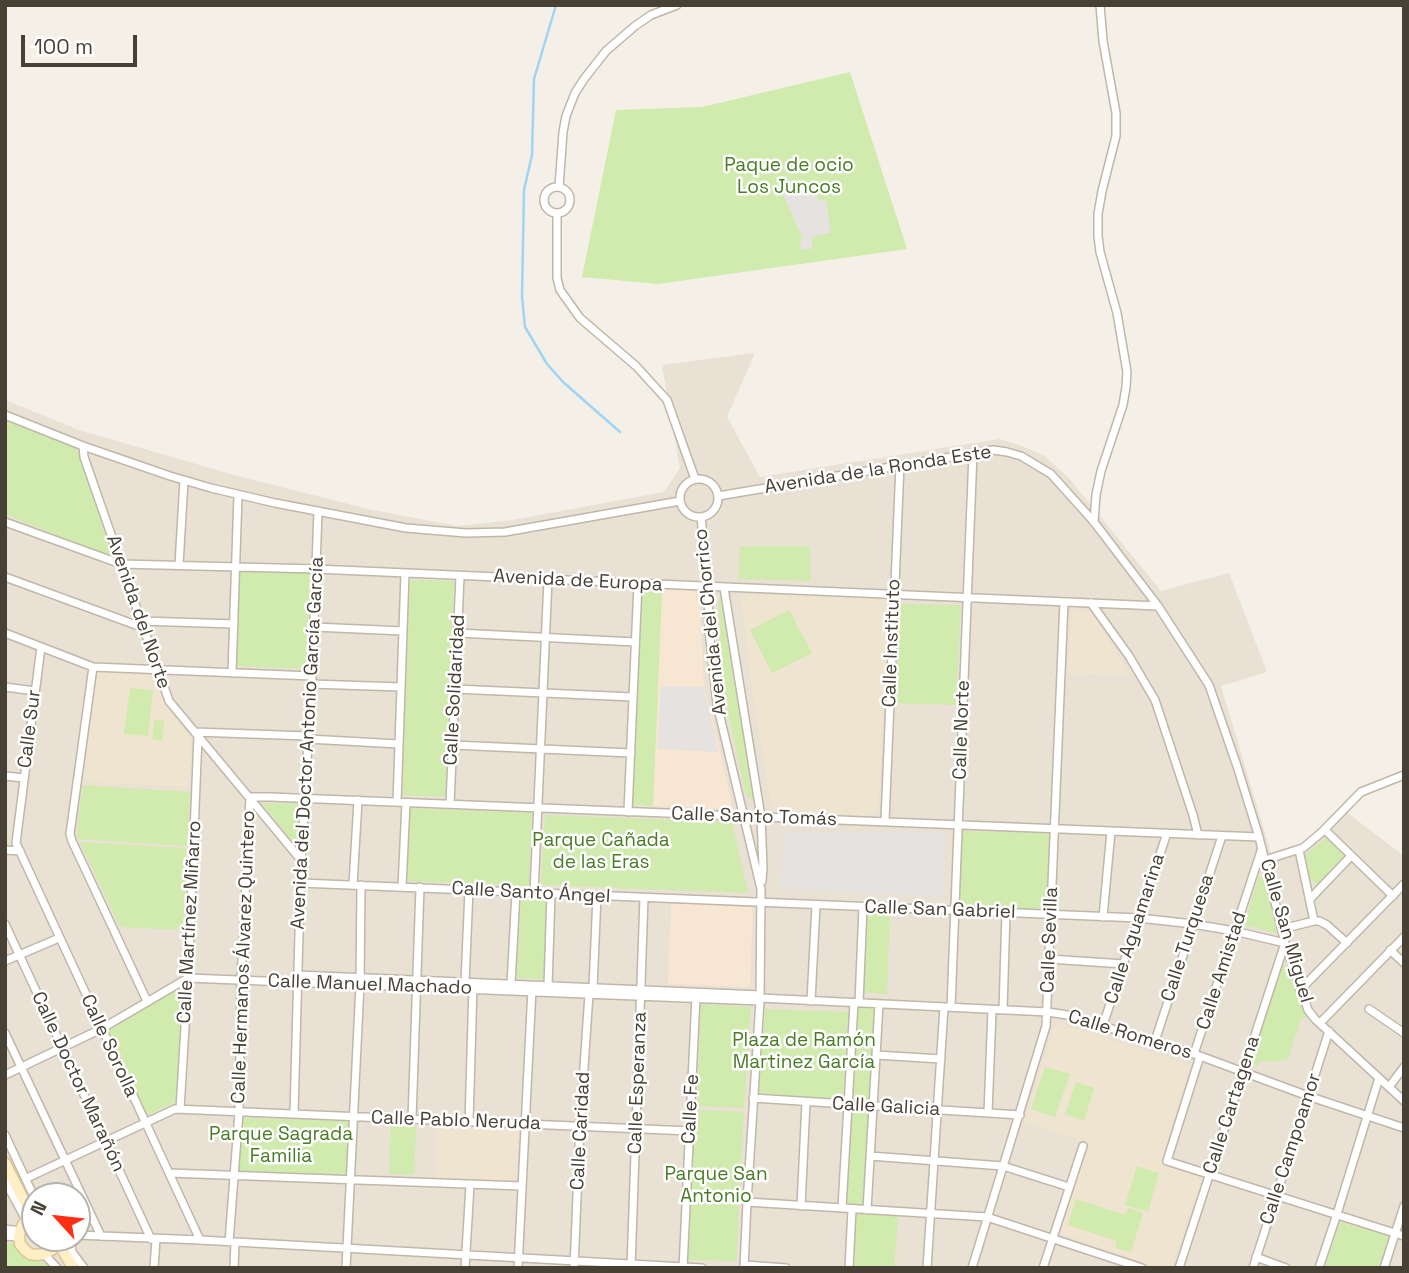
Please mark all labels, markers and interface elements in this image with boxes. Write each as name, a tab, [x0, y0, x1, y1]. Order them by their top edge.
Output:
scale bar	[24, 21, 140, 65]
text: 100 m	[34, 33, 93, 60]
park label: Paque de ocio Los Juncos	[724, 155, 854, 199]
street label: Avenida de la Ronda Este	[763, 441, 993, 499]
street label: Avenida del Chorrico	[690, 527, 732, 717]
street label: Avenida del Norte	[101, 532, 175, 692]
street label: Avenida del Doctor Antonio García García	[287, 556, 329, 930]
street label: Avenida de Europa	[493, 565, 663, 597]
street label: Calle Instituto	[878, 578, 906, 708]
street label: Calle Solidaridad	[440, 614, 470, 766]
street label: Calle Norte	[949, 680, 975, 780]
street label: Calle Sur	[14, 688, 46, 770]
street label: Calle Santo Tomás	[671, 803, 837, 831]
street label: Calle Hermanos Álvarez Quintero	[227, 810, 261, 1104]
street label: Calle Martínez Miñarro	[173, 820, 207, 1024]
park label: Parque Cañada de las Eras	[532, 830, 670, 874]
street label: Calle Aguamarina	[1100, 851, 1170, 1007]
street label: Calle San Miguel	[1255, 856, 1317, 1006]
street label: Calle Turquesa	[1157, 871, 1219, 1005]
street label: Calle Santo Ángel	[451, 877, 611, 909]
street label: Calle Sevilla	[1037, 887, 1063, 993]
street label: Calle San Gabriel	[864, 896, 1016, 924]
street label: Calle Amistad	[1192, 909, 1252, 1033]
street label: Calle Manuel Machado	[267, 970, 473, 1000]
street label: Calle Doctor Marañón	[26, 988, 130, 1176]
street label: Calle Sorolla	[75, 991, 143, 1101]
street label: Calle Romeros	[1065, 1005, 1195, 1065]
street label: Calle Esperanza	[624, 1011, 652, 1155]
park label: Plaza de Ramón Martinez García	[732, 1030, 876, 1074]
street label: Calle Cartagena	[1199, 1033, 1265, 1177]
street label: Calle Campoamor	[1256, 1070, 1326, 1228]
street label: Calle Caridad	[567, 1071, 595, 1191]
street label: Calle Fe	[678, 1073, 704, 1145]
street label: Calle Galicia	[831, 1093, 941, 1121]
street label: Calle Pablo Neruda	[371, 1107, 541, 1135]
park label: Parque Sagrada Familia	[209, 1124, 353, 1168]
park label: Parque San Antonio	[664, 1164, 768, 1208]
north arrow	[21, 1182, 91, 1252]
text: N	[25, 1197, 53, 1220]

